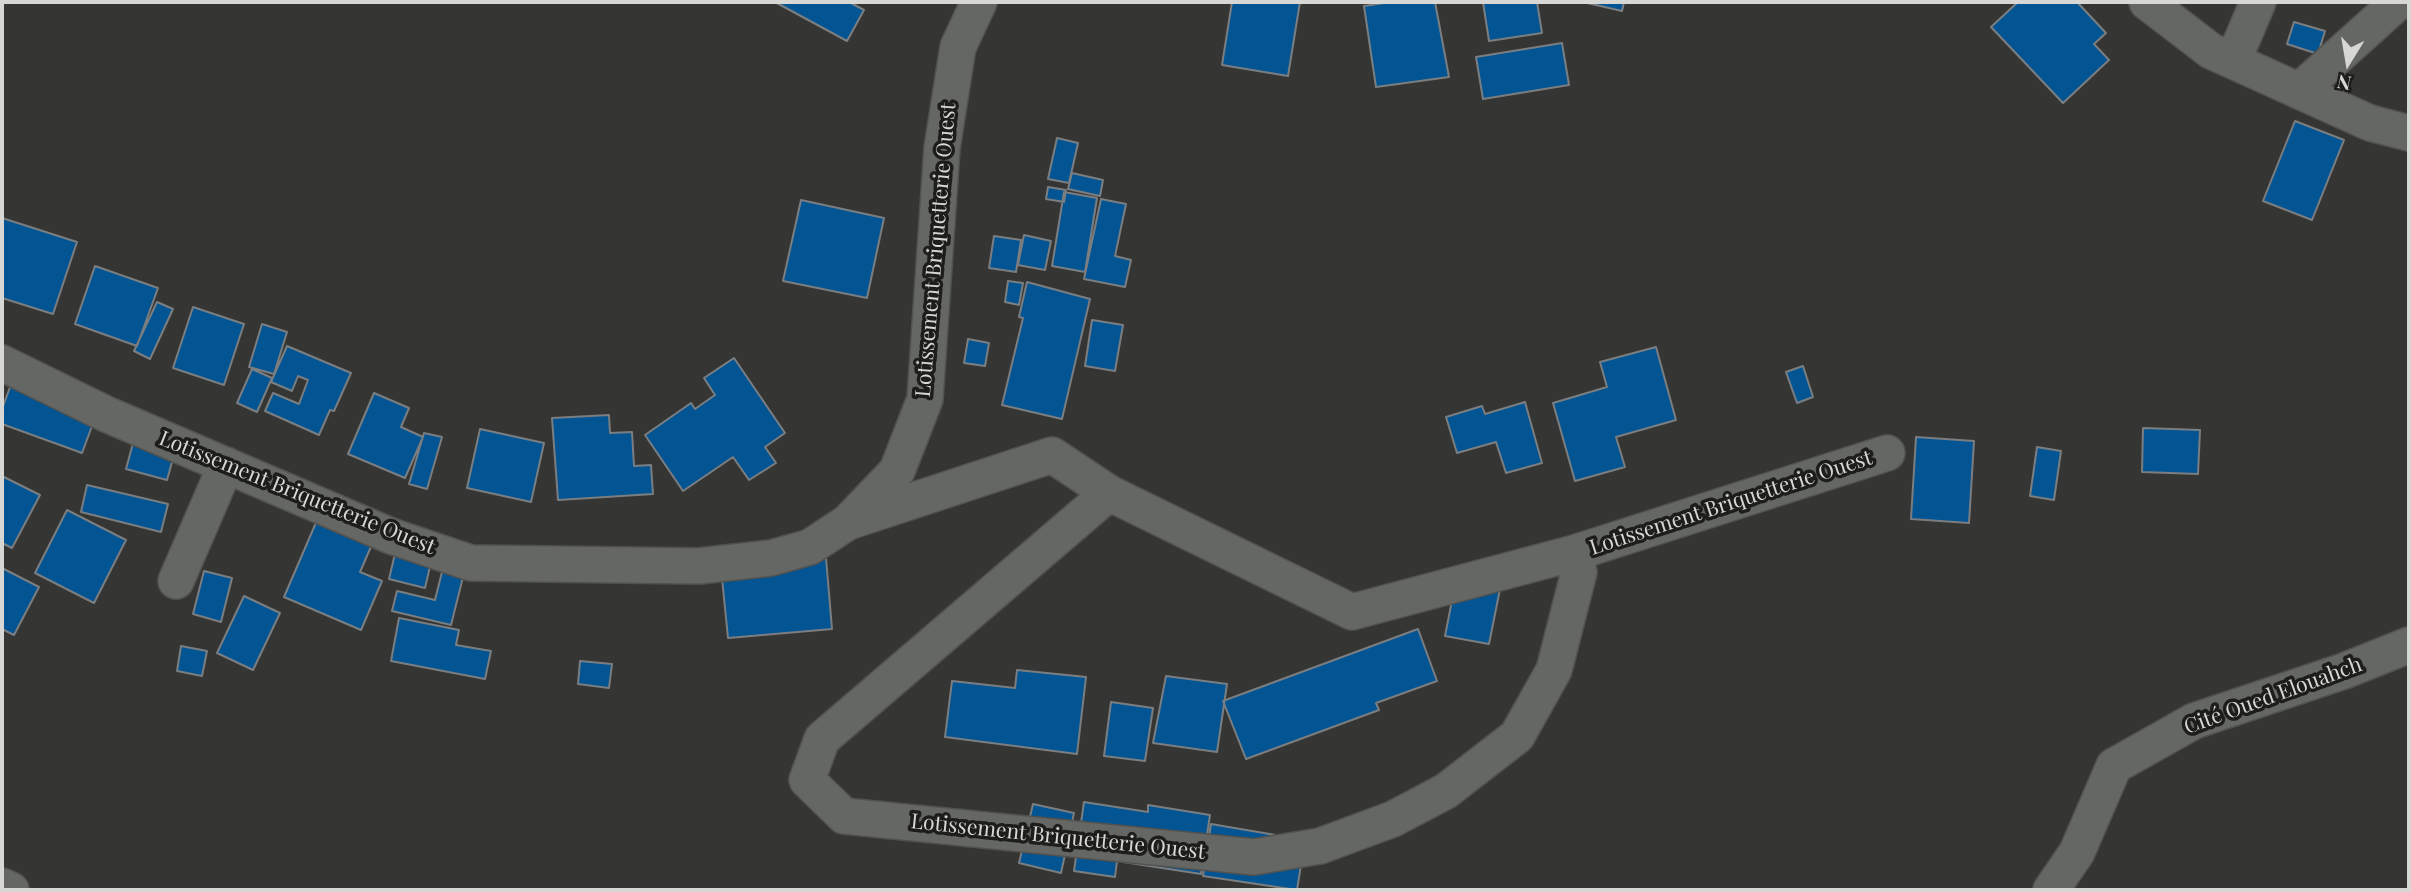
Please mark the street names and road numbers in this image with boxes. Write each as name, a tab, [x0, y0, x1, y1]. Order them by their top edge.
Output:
street label: Lotissement Briquetterie Ouest	[911, 102, 961, 398]
street label: Lotissement Briquetterie Ouest	[155, 426, 439, 560]
street label: Lotissement Briquetterie Ouest	[1587, 445, 1875, 561]
street label: Cité Oued Elouahch	[2181, 652, 2365, 740]
street label: Lotissement Briquetterie Ouest	[910, 809, 1206, 865]

